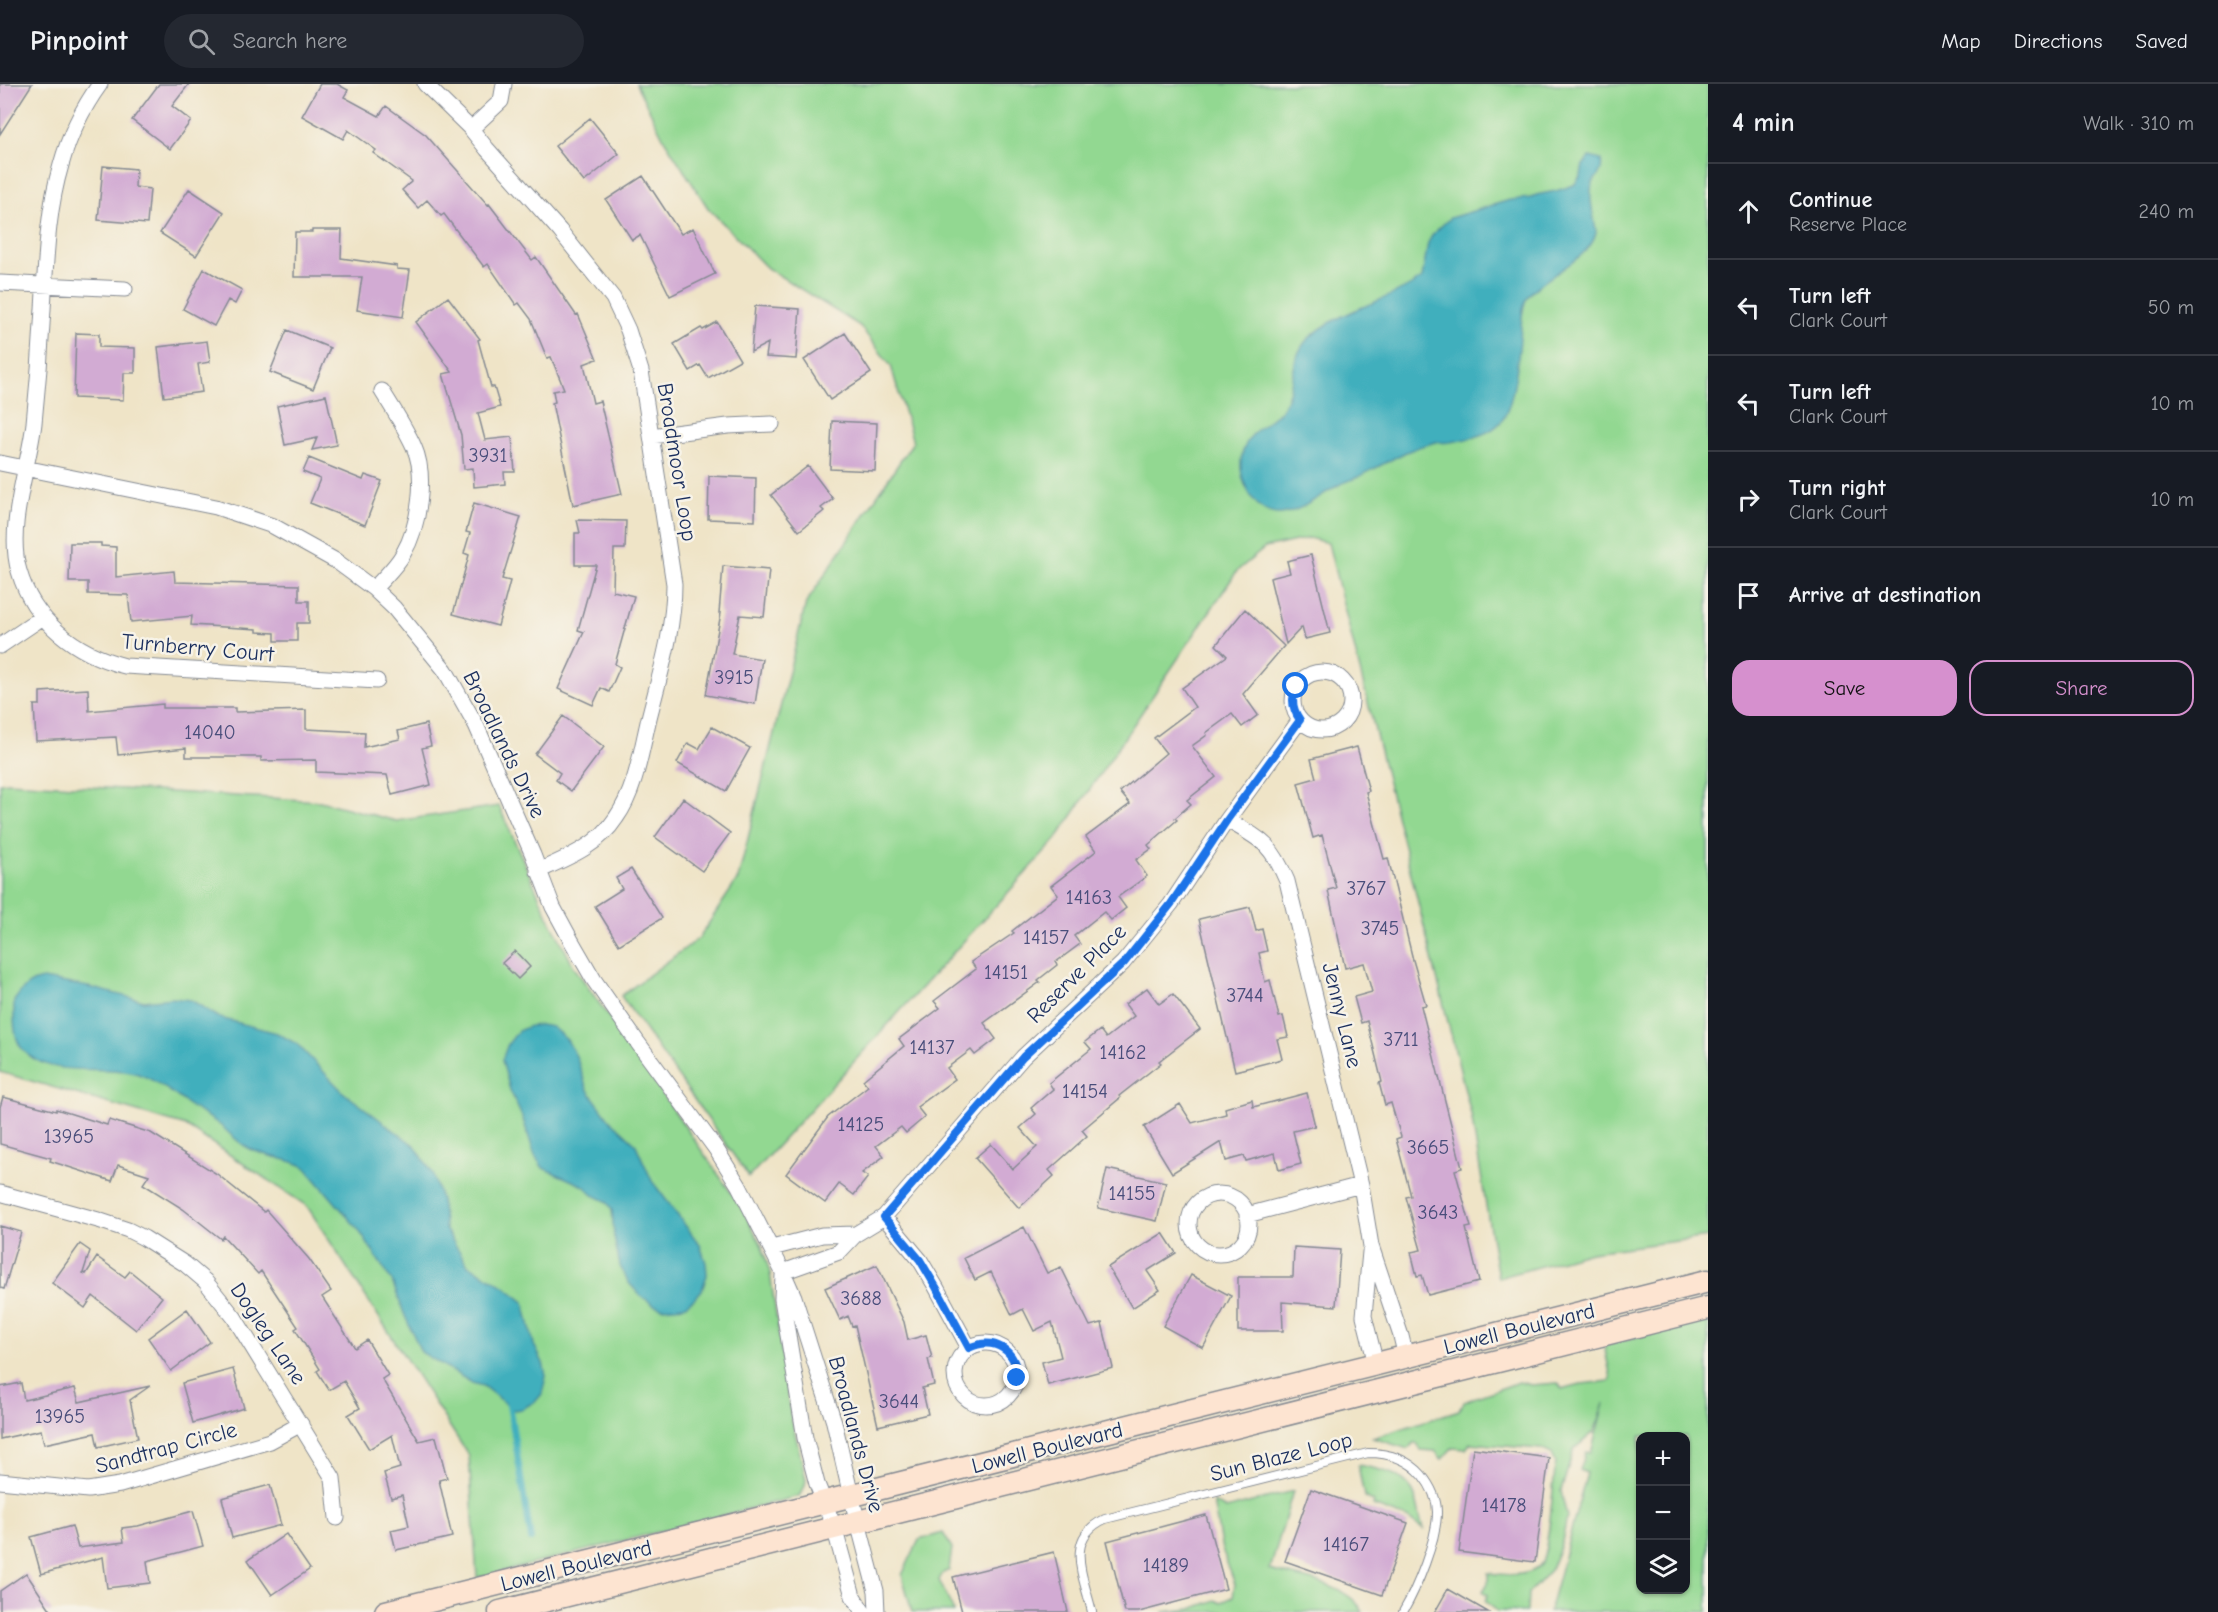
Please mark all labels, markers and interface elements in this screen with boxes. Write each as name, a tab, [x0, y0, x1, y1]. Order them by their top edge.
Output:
search box	[164, 14, 584, 68]
text: Pinpoint	[30, 25, 128, 57]
icon: search	[185, 25, 218, 58]
text: Search here	[233, 28, 347, 54]
text: Map	[1941, 29, 1981, 53]
text: Directions	[2014, 29, 2103, 53]
text: Saved	[2136, 29, 2188, 53]
text: 4 min	[1732, 108, 1795, 138]
text: Walk · 310 m	[2083, 112, 2194, 135]
text: Continue	[1789, 187, 1872, 213]
icon: ahead	[1732, 195, 1765, 228]
text: 240 m	[2139, 200, 2194, 223]
text: Reserve Place	[1789, 213, 1907, 236]
text: Turn left	[1789, 283, 1871, 309]
icon: left	[1732, 291, 1765, 324]
text: 50 m	[2148, 296, 2194, 319]
text: Clark Court	[1789, 309, 1887, 332]
text: Turn left	[1789, 379, 1871, 405]
street label: Broadmoor Loop	[652, 381, 702, 543]
icon: left	[1732, 387, 1765, 420]
text: 10 m	[2151, 392, 2194, 415]
text: Clark Court	[1789, 405, 1887, 428]
house number: 3931	[469, 444, 507, 467]
text: Turn right	[1789, 475, 1886, 501]
icon: right	[1732, 483, 1765, 516]
text: 10 m	[2151, 488, 2194, 511]
text: Clark Court	[1789, 501, 1887, 524]
icon: arrive	[1732, 579, 1765, 612]
text: Arrive at destination	[1789, 582, 1981, 608]
street label: Turnberry Court	[121, 628, 276, 668]
button: Save	[1732, 660, 1957, 716]
button: Share	[1969, 660, 2194, 716]
house number: 3915	[714, 666, 754, 689]
street label: Broadlands Drive	[457, 667, 551, 822]
route start	[1282, 672, 1308, 698]
house number: 14040	[184, 721, 236, 744]
house number: 3767	[1346, 877, 1386, 900]
house number: 14163	[1066, 886, 1112, 909]
house number: 3745	[1361, 917, 1399, 940]
street label: Reserve Place	[1022, 919, 1132, 1029]
house number: 14157	[1023, 926, 1069, 949]
street label: Jenny Lane	[1316, 960, 1368, 1071]
house number: 14151	[984, 961, 1028, 984]
house number: 3744	[1226, 984, 1264, 1007]
house number: 3711	[1383, 1028, 1419, 1051]
house number: 14137	[909, 1036, 955, 1059]
house number: 14162	[1100, 1041, 1146, 1064]
house number: 14154	[1062, 1080, 1108, 1103]
house number: 14125	[838, 1113, 884, 1136]
house number: 13965	[44, 1125, 94, 1148]
house number: 3665	[1407, 1136, 1449, 1159]
house number: 14155	[1108, 1182, 1156, 1205]
house number: 3643	[1418, 1201, 1458, 1224]
street label: Dogleg Lane	[225, 1278, 312, 1389]
house number: 3688	[840, 1287, 882, 1310]
street label: Lowell Boulevard	[1441, 1298, 1598, 1360]
street label: Broadlands Drive	[823, 1353, 889, 1515]
route end	[1003, 1364, 1029, 1390]
house number: 3644	[879, 1390, 919, 1413]
house number: 13965	[35, 1405, 85, 1428]
street label: Sandtrap Circle	[93, 1417, 240, 1479]
street label: Lowell Boulevard	[969, 1417, 1126, 1479]
street label: Sun Blaze Loop	[1207, 1427, 1355, 1487]
map controls	[1636, 1432, 1690, 1594]
button: +	[1636, 1432, 1690, 1486]
button: −	[1636, 1486, 1690, 1540]
house number: 14178	[1481, 1494, 1527, 1517]
house number: 14167	[1323, 1533, 1369, 1556]
street label: Lowell Boulevard	[498, 1535, 655, 1597]
button: layers	[1636, 1540, 1690, 1594]
house number: 14189	[1143, 1554, 1189, 1577]

